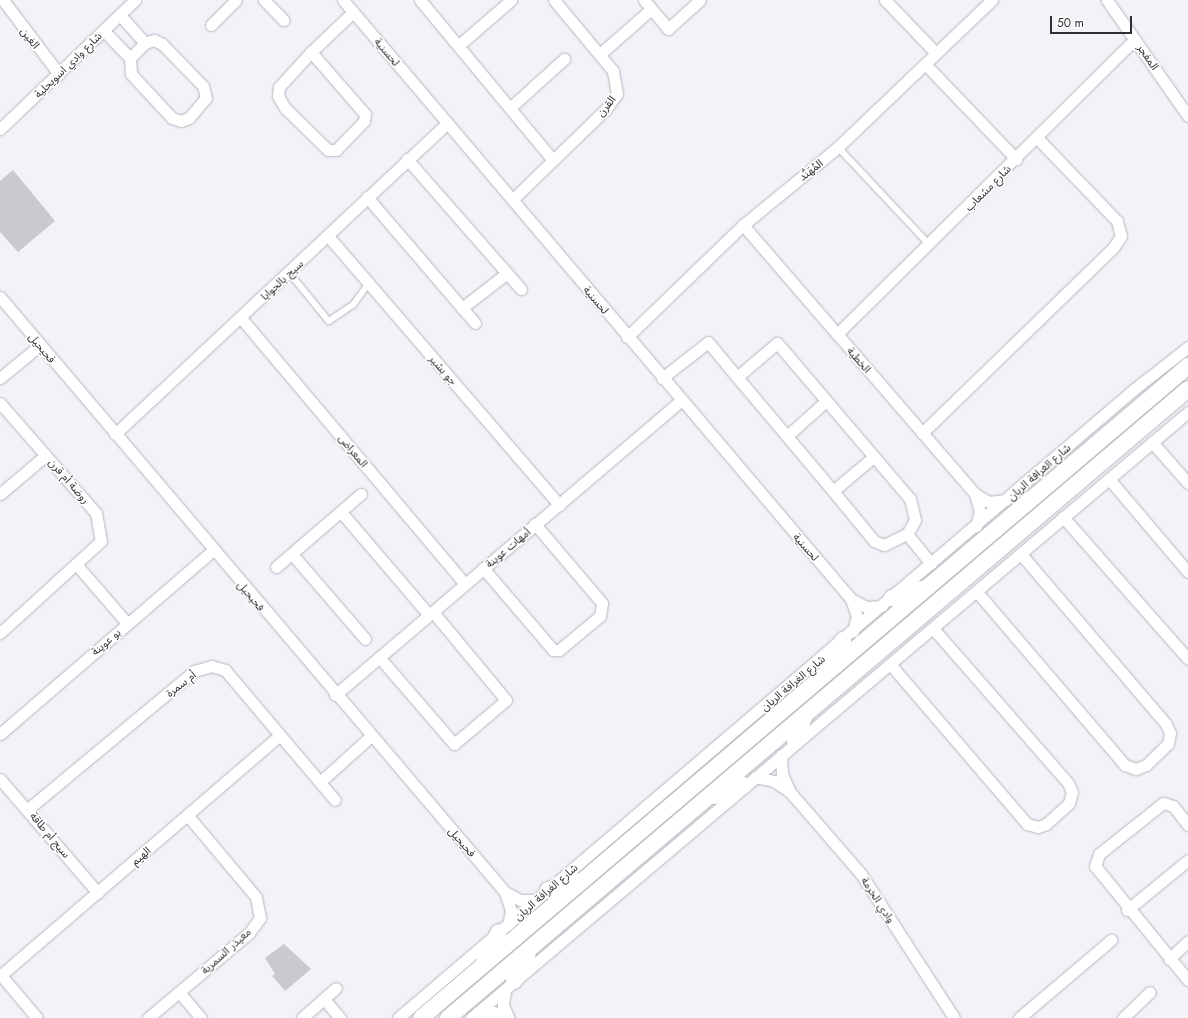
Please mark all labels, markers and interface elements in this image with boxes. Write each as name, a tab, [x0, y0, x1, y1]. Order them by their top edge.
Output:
scale bar	[1052, 8, 1134, 34]
text: 50 m	[1057, 14, 1084, 32]
street label: الغين	[18, 25, 42, 51]
street label: شارع وادي اسويحلية	[32, 29, 104, 101]
street label: لحسنية	[372, 35, 402, 69]
street label: المفجر	[1135, 41, 1161, 73]
street label: القرن	[594, 93, 618, 119]
street label: المُهَنَّد	[796, 156, 826, 184]
street label: شارع مشعاب	[962, 162, 1014, 214]
street label: سيج بالحوايا	[258, 257, 306, 303]
street label: لحسنية	[581, 283, 611, 317]
street label: فحيحيل	[26, 330, 58, 366]
street label: الخطية	[844, 344, 874, 376]
street label: جو بشير	[426, 352, 460, 388]
street label: المعراض	[336, 432, 370, 470]
street label: شارع الغرافة الريان	[1005, 441, 1073, 503]
street label: روضة أم قرن	[46, 456, 92, 506]
street label: أمهات عوينة	[483, 525, 533, 571]
street label: لحسنية	[790, 530, 822, 564]
street label: فحيحيل	[235, 578, 267, 614]
street label: بو عوينة	[89, 626, 123, 658]
street label: شارع الغرافة الريان	[758, 652, 828, 714]
street label: أم سمرة	[163, 668, 199, 700]
street label: سيج أم طاقة	[27, 810, 73, 860]
street label: فحيحيل	[445, 824, 479, 860]
street label: الهيم	[129, 844, 153, 868]
street label: شارع الغرافة الريان	[512, 861, 580, 923]
street label: وادي الخرمة	[858, 875, 898, 925]
street label: معيذر السمرية	[198, 925, 254, 977]

